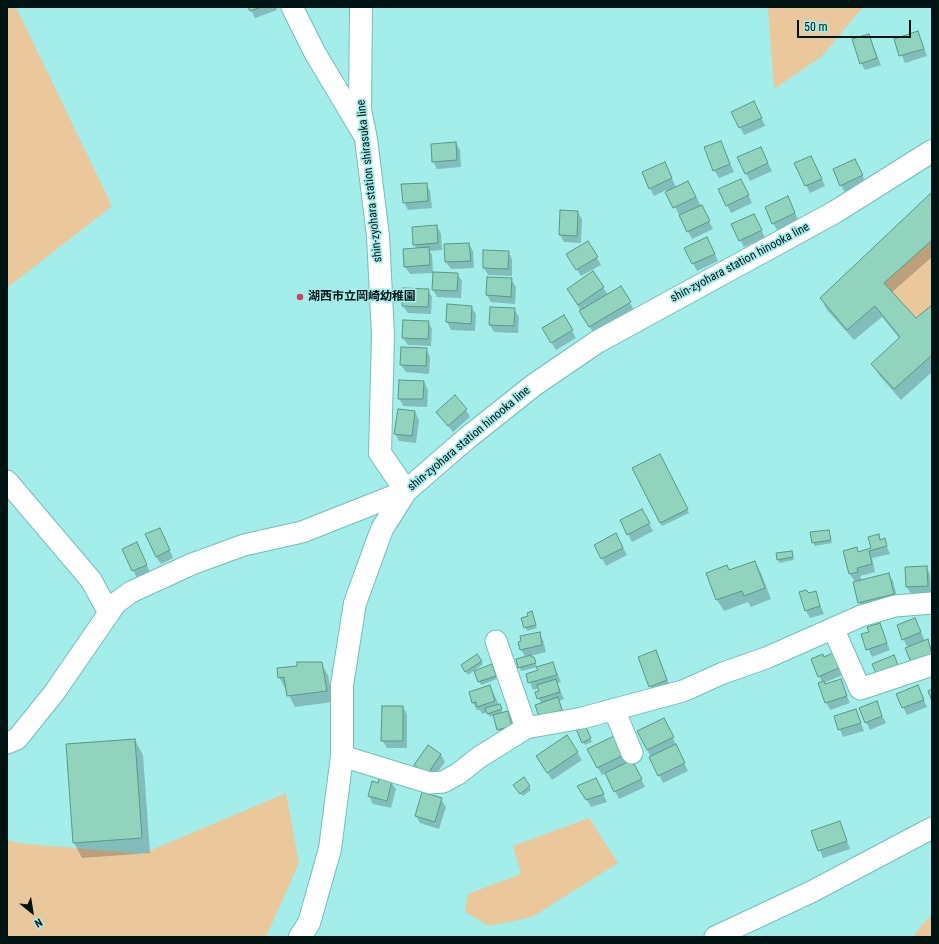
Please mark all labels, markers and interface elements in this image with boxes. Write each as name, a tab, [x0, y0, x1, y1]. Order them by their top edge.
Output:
scale bar	[799, 12, 913, 38]
text: 50 m	[804, 20, 828, 34]
street label: shin-zyohara station shirasuka line	[354, 99, 386, 263]
street label: shin-zyohara station hinooka line	[668, 220, 812, 306]
place label: 湖西市立岡崎幼稚園	[308, 290, 416, 304]
marker: 湖西市立岡崎幼稚園	[295, 292, 305, 302]
street label: shin-zyohara station hinooka line	[405, 384, 533, 494]
north arrow	[12, 892, 52, 932]
text: N	[32, 916, 44, 930]

